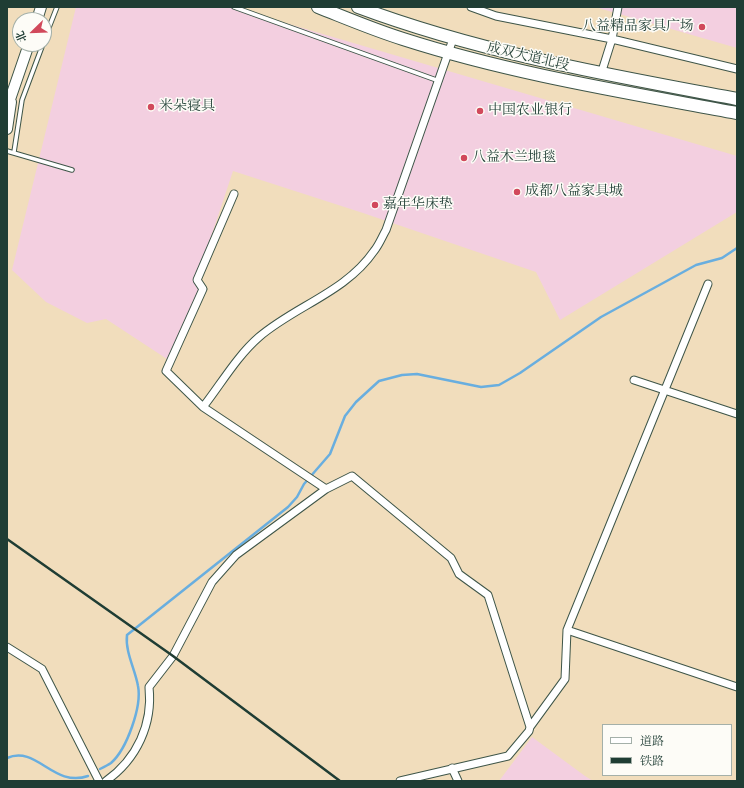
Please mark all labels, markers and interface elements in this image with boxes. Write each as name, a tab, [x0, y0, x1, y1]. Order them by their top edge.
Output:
north arrow	[12, 12, 52, 52]
place label: 八益精品家具广场	[582, 19, 694, 35]
marker: 八益精品家具广场	[697, 22, 707, 32]
text: 北	[12, 29, 30, 44]
street label: 成双大道北段	[485, 39, 571, 75]
place label: 米朵寝具	[159, 99, 215, 115]
marker: 米朵寝具	[146, 102, 156, 112]
place label: 中国农业银行	[488, 103, 572, 119]
marker: 中国农业银行	[475, 106, 485, 116]
place label: 八益木兰地毯	[472, 150, 556, 166]
marker: 八益木兰地毯	[459, 153, 469, 163]
place label: 成都八益家具城	[525, 184, 623, 200]
marker: 成都八益家具城	[512, 187, 522, 197]
place label: 嘉年华床垫	[383, 197, 453, 213]
marker: 嘉年华床垫	[370, 200, 380, 210]
legend	[602, 724, 732, 776]
text: 道路	[640, 733, 664, 749]
text: 铁路	[640, 753, 664, 769]

